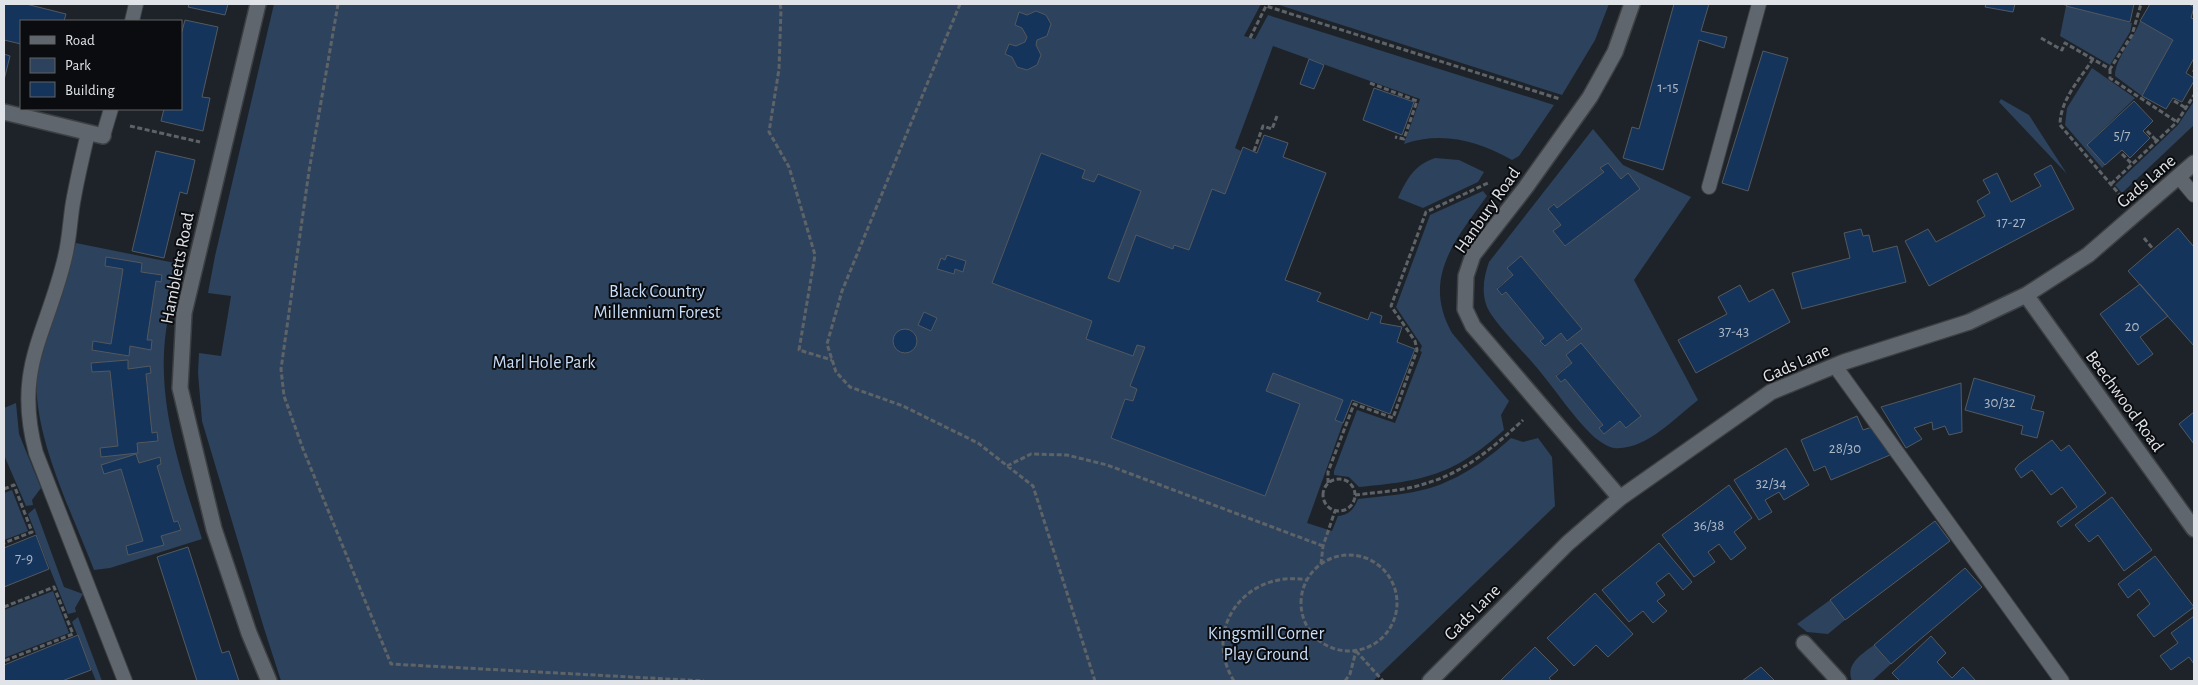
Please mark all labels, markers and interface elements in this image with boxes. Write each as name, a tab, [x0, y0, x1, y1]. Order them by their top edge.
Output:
legend	[20, 20, 182, 110]
text: Road	[65, 33, 95, 48]
text: Park	[65, 58, 91, 73]
house number: 1-15	[1657, 80, 1679, 95]
text: Building	[65, 83, 115, 98]
house number: 5/7	[2114, 128, 2130, 143]
street label: Gads Lane	[2114, 152, 2179, 212]
street label: Hanbury Road	[1452, 164, 1524, 257]
street label: Hambletts Road	[158, 211, 198, 326]
house number: 17-27	[1996, 215, 2026, 230]
park label: Black Country Millennium Forest	[593, 283, 721, 322]
house number: 20	[2125, 319, 2139, 334]
house number: 37-43	[1719, 324, 1749, 339]
street label: Gads Lane	[1760, 341, 1833, 387]
street label: Beechwood Road	[2082, 348, 2167, 455]
park label: Marl Hole Park	[493, 354, 596, 372]
house number: 30/32	[1984, 395, 2016, 410]
house number: 28/30	[1829, 441, 1861, 456]
house number: 32/34	[1756, 476, 1786, 491]
house number: 36/38	[1694, 518, 1724, 533]
house number: 7-9	[15, 551, 33, 566]
street label: Gads Lane	[1441, 581, 1504, 644]
park label: Kingsmill Corner Play Ground	[1208, 625, 1324, 664]

